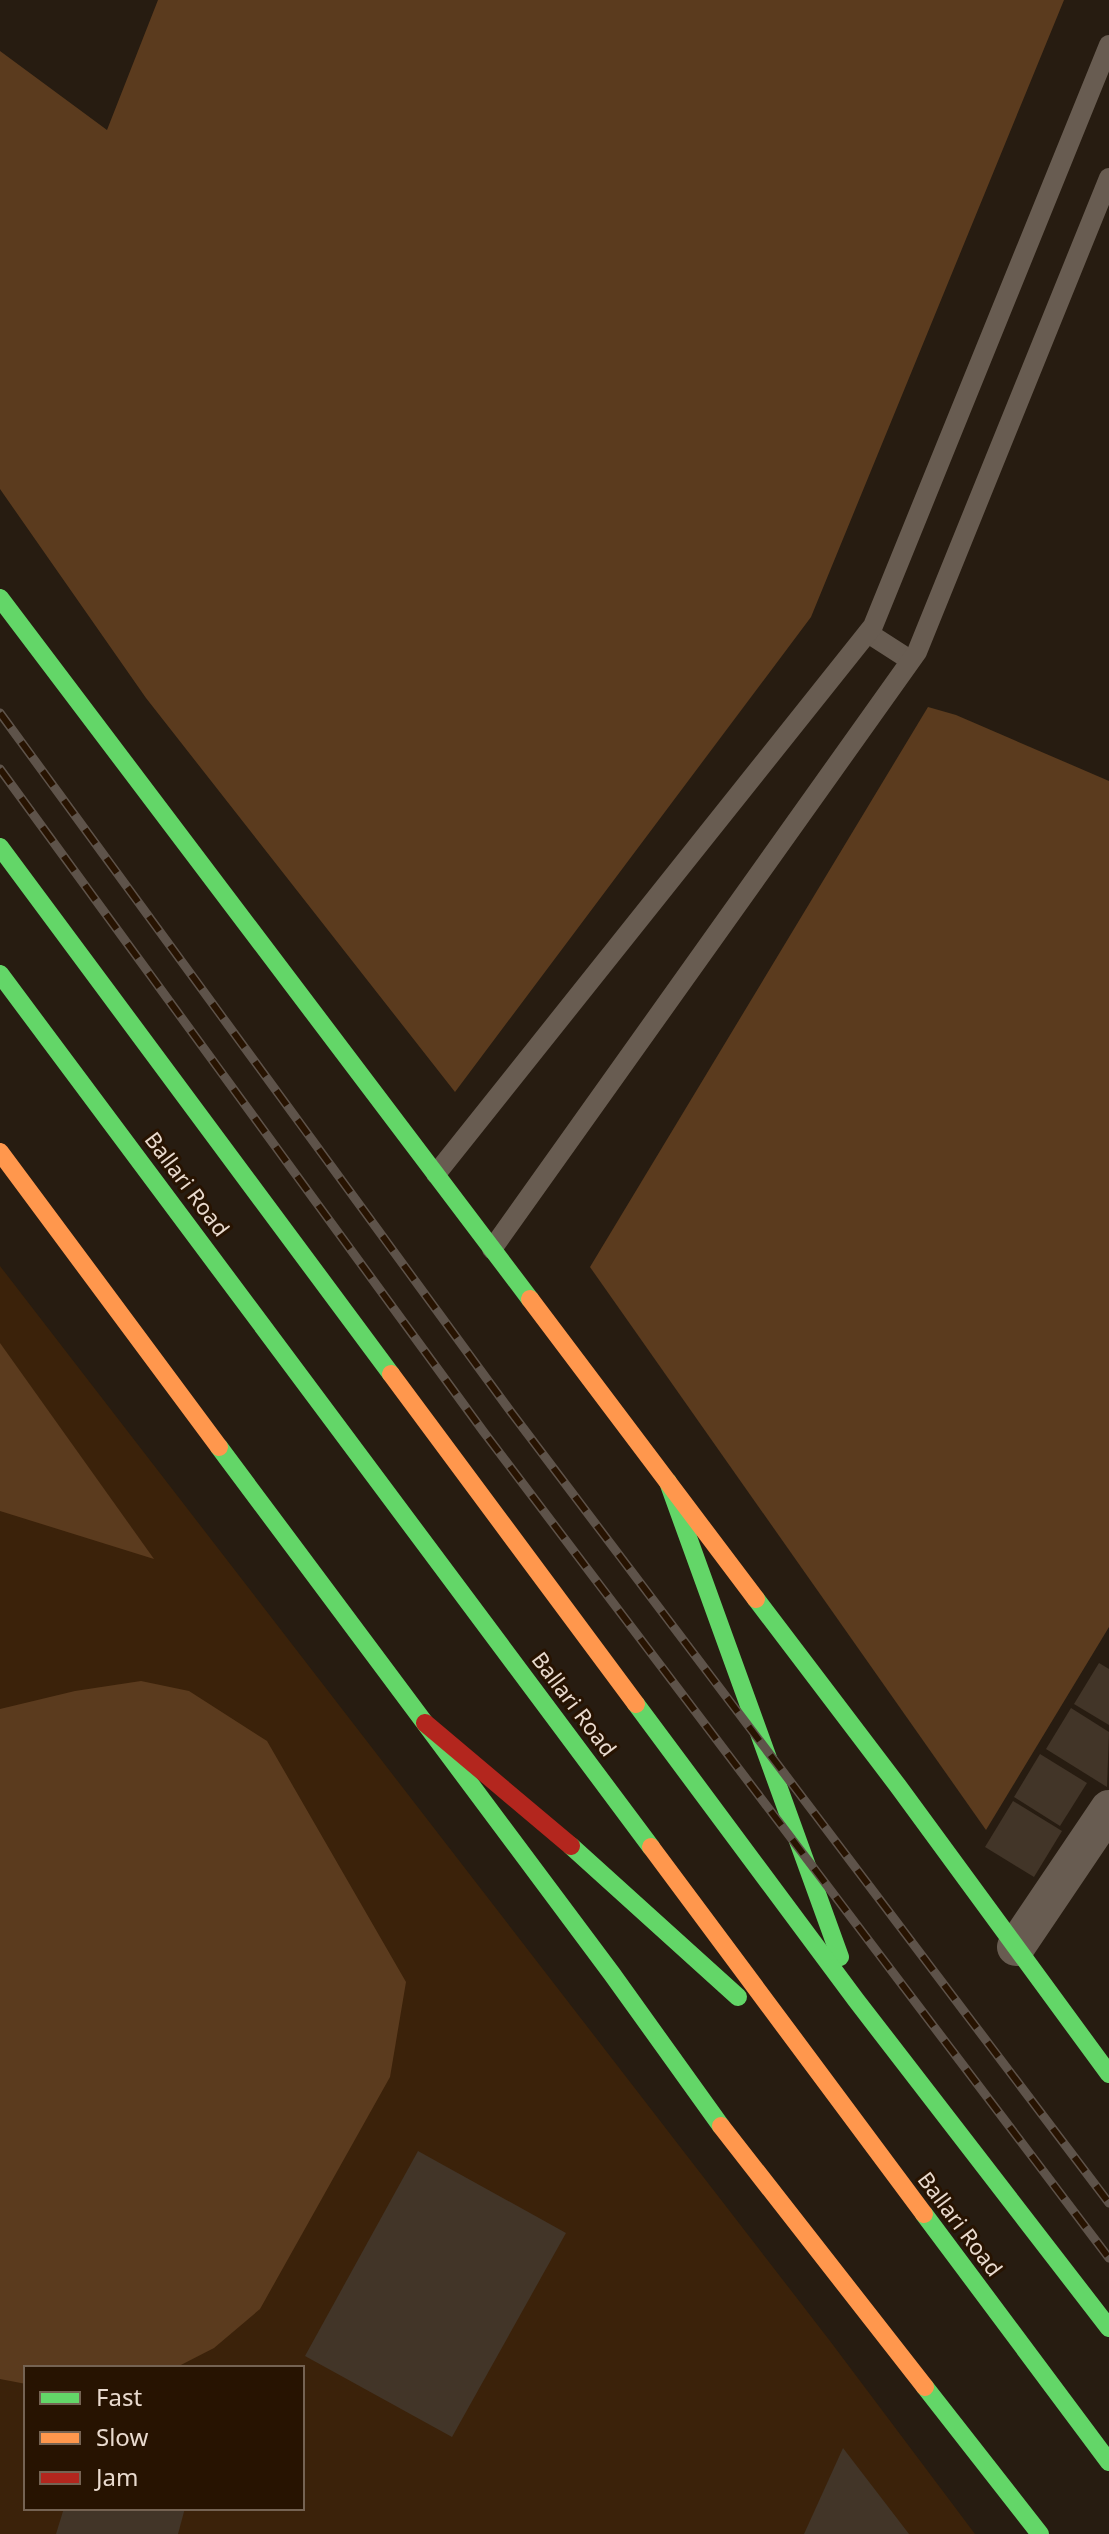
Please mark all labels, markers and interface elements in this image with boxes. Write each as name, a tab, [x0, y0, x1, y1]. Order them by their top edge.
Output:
street label: Ballari Road	[139, 1125, 237, 1242]
street label: Ballari Road	[526, 1645, 624, 1762]
street label: Ballari Road	[912, 2165, 1010, 2282]
legend	[24, 2366, 304, 2510]
text: Fast	[96, 2380, 142, 2413]
text: Slow	[96, 2420, 148, 2453]
text: Jam	[94, 2460, 138, 2493]

